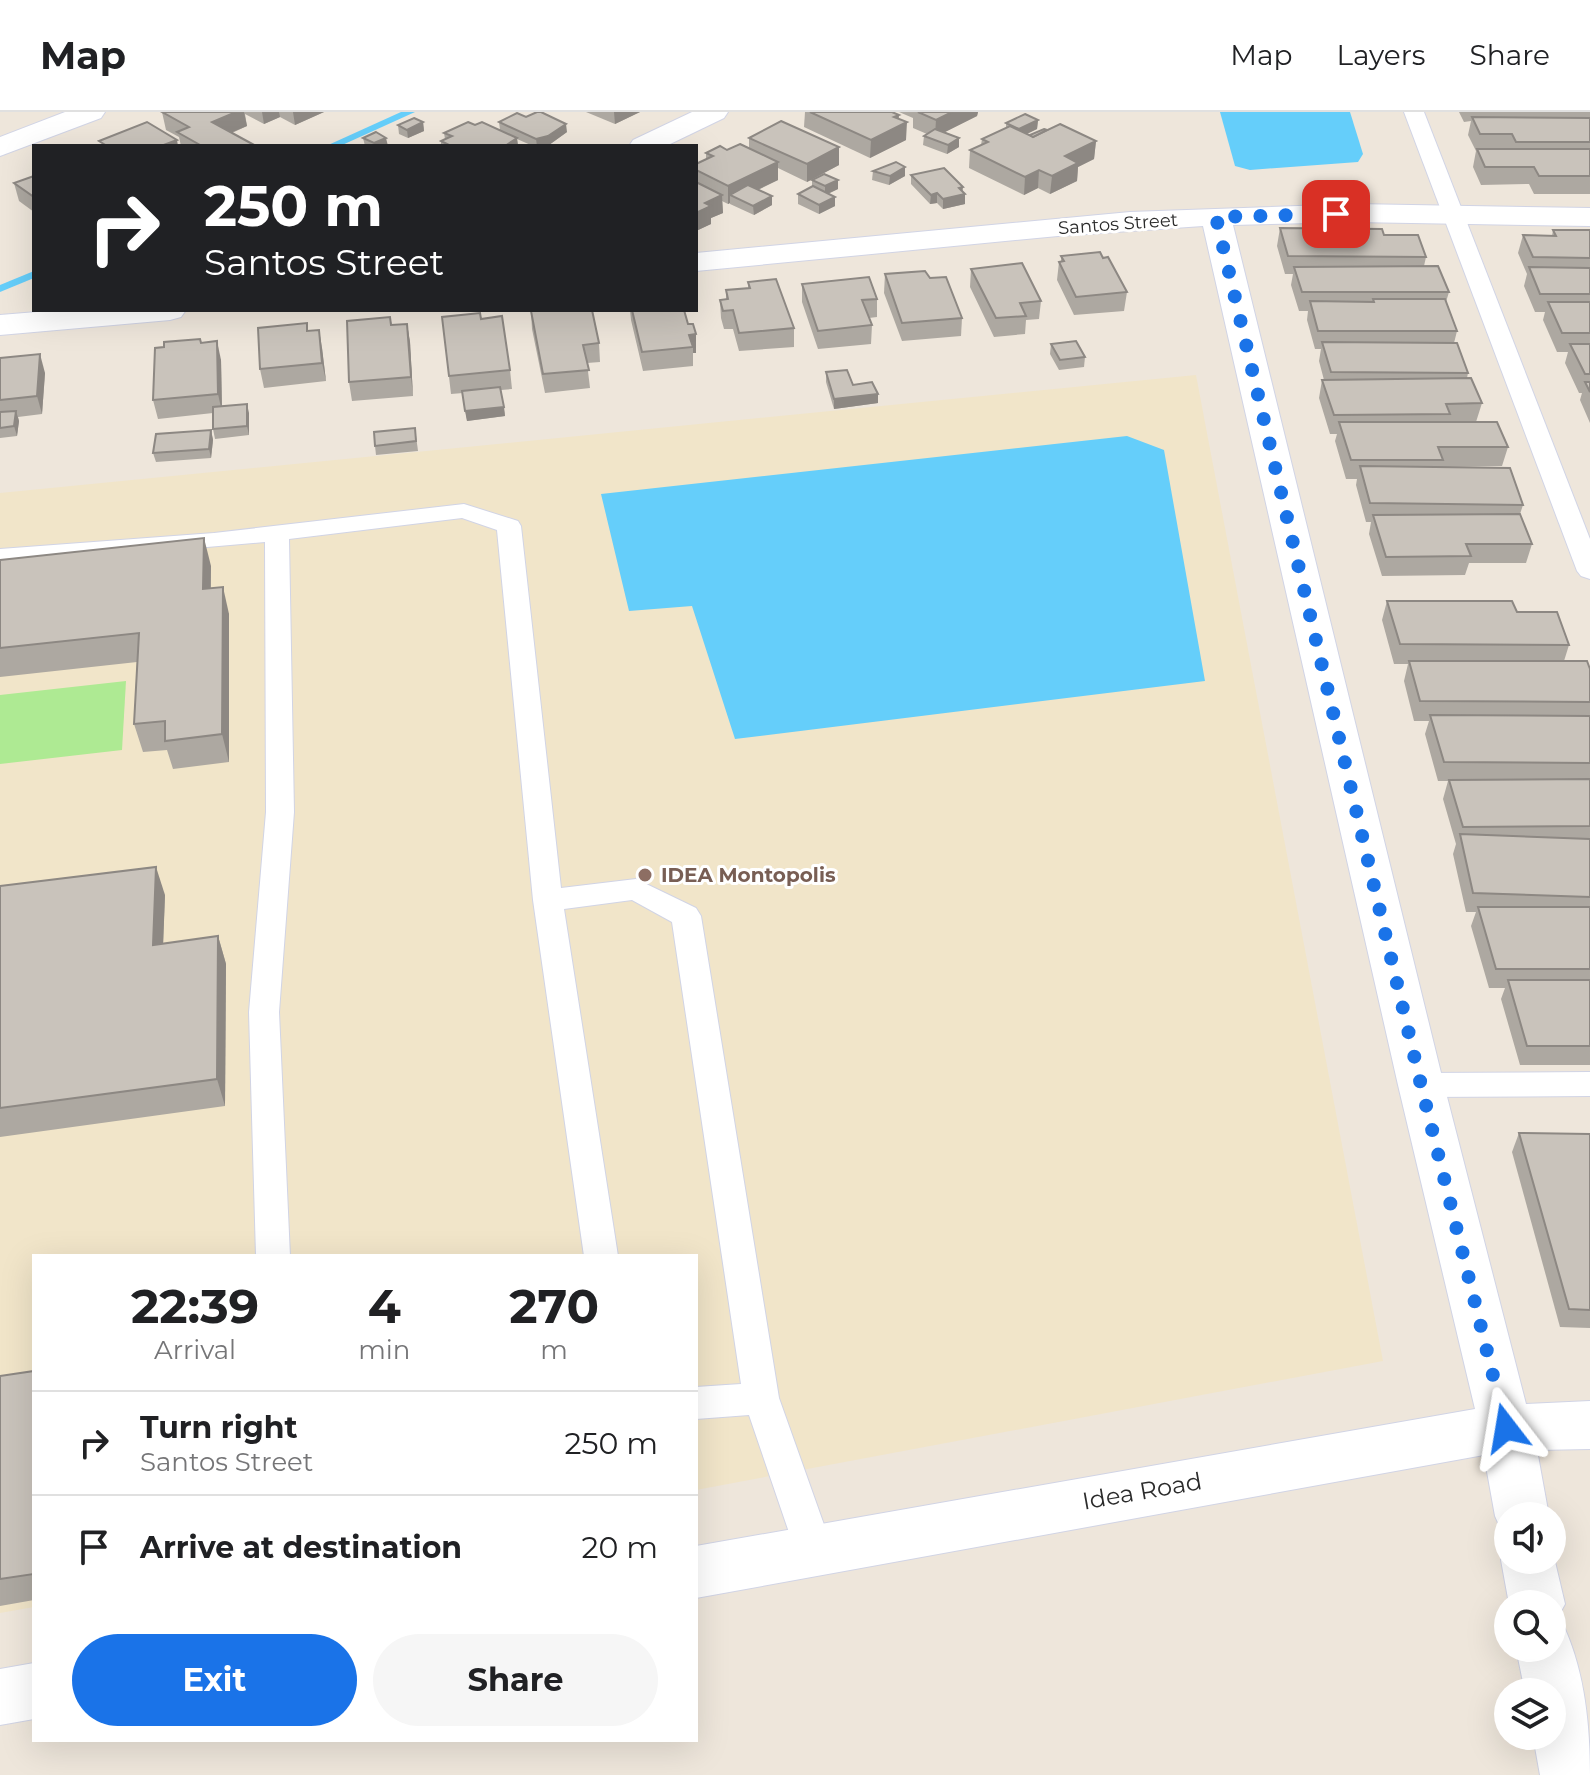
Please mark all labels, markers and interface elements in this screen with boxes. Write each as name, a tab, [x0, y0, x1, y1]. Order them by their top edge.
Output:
text: Map	[40, 32, 126, 79]
text: Map	[1230, 38, 1293, 72]
text: Layers	[1337, 38, 1426, 72]
text: Share	[1470, 38, 1550, 72]
text: 250 m	[204, 172, 383, 240]
icon: right	[72, 176, 176, 280]
pin	[1302, 180, 1370, 248]
icon: arrive	[1314, 192, 1358, 236]
street label: Santos Street	[1057, 209, 1179, 239]
text: Santos Street	[204, 240, 444, 284]
place label: IDEA Montopolis	[661, 863, 836, 887]
marker: IDEA Montopolis	[636, 866, 654, 884]
text: 22:39	[131, 1277, 259, 1335]
text: 4	[368, 1277, 401, 1335]
text: 270	[509, 1277, 599, 1335]
text: Arrival	[154, 1334, 236, 1366]
text: min	[358, 1334, 410, 1366]
text: m	[540, 1334, 568, 1366]
position arrow	[1464, 1386, 1548, 1470]
text: Turn right	[140, 1409, 297, 1446]
icon: right	[72, 1421, 116, 1465]
text: 250 m	[564, 1425, 658, 1462]
text: Santos Street	[140, 1446, 313, 1478]
street label: Idea Road	[1080, 1466, 1204, 1516]
map controls	[1494, 1502, 1566, 1750]
button: sound	[1494, 1502, 1566, 1574]
icon: arrive	[72, 1525, 116, 1569]
text: Arrive at destination	[140, 1529, 462, 1566]
text: 20 m	[581, 1529, 658, 1566]
button: search	[1494, 1590, 1566, 1662]
button: Exit	[72, 1634, 357, 1726]
button: Share	[373, 1634, 658, 1726]
button: layers	[1494, 1678, 1566, 1750]

